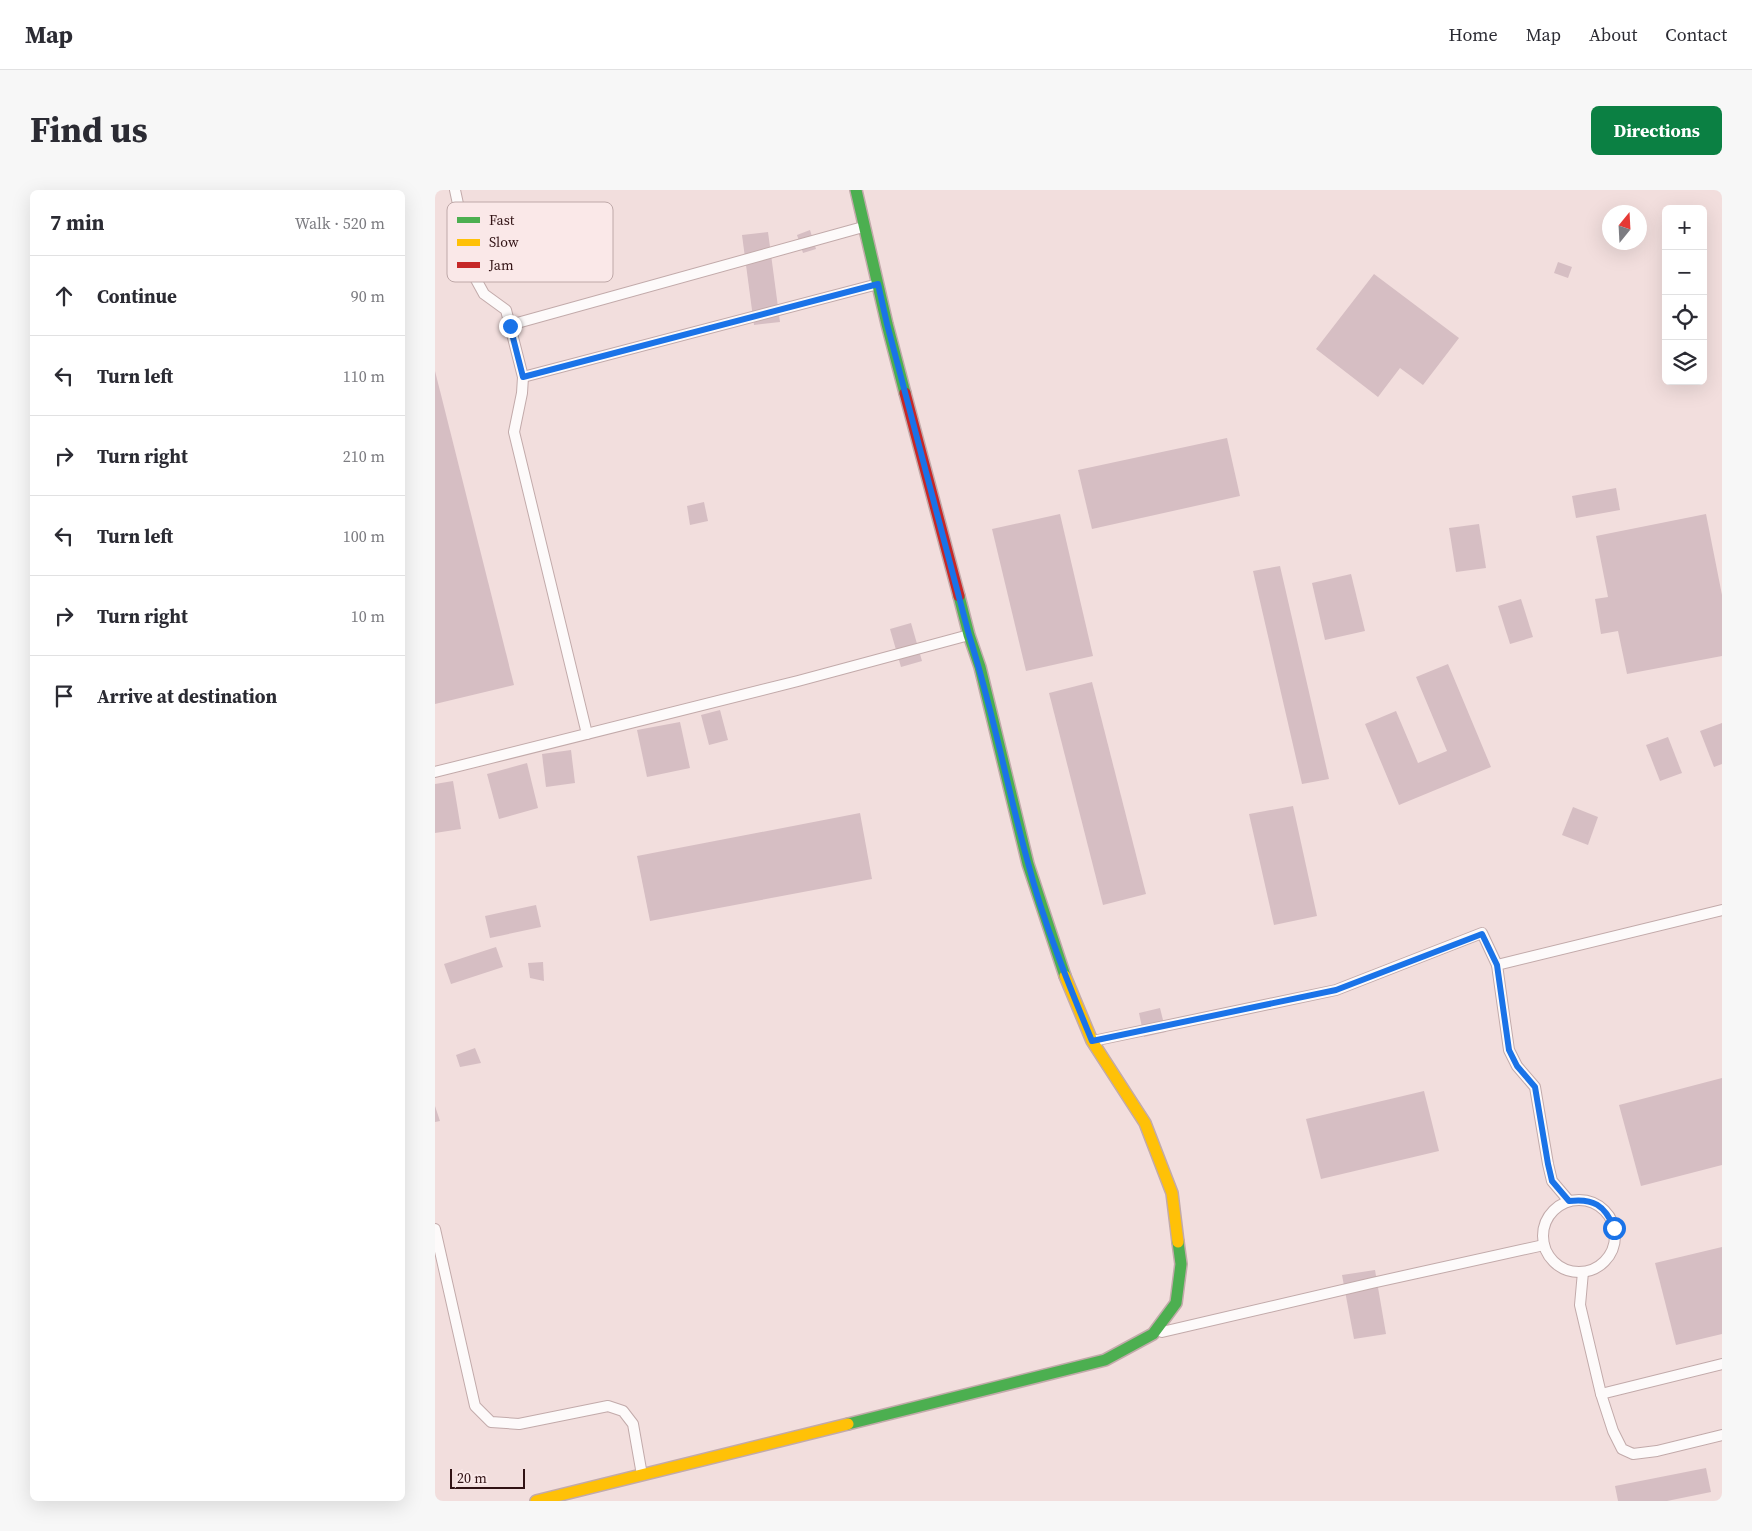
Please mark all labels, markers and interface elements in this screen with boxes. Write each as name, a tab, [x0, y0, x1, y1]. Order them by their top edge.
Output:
text: Map	[25, 18, 73, 51]
text: Home	[1449, 22, 1498, 47]
text: Map	[1526, 22, 1561, 47]
text: About	[1589, 22, 1637, 47]
text: Contact	[1665, 22, 1727, 47]
text: Find us	[30, 106, 148, 154]
button: Directions	[1591, 106, 1722, 155]
legend	[447, 202, 613, 282]
north arrow	[1602, 205, 1647, 250]
map controls	[1662, 205, 1707, 385]
button: +	[1662, 205, 1707, 250]
text: 7 min	[50, 208, 105, 237]
text: Fast	[489, 210, 515, 230]
text: Walk · 520 m	[295, 212, 385, 234]
text: Slow	[489, 232, 519, 252]
button: −	[1662, 250, 1707, 295]
text: Jam	[488, 255, 514, 275]
icon: ahead	[50, 282, 78, 310]
text: Continue	[97, 283, 177, 309]
text: 90 m	[351, 285, 385, 307]
button: locate	[1662, 295, 1707, 340]
route end	[499, 315, 522, 338]
button: layers	[1662, 340, 1707, 385]
icon: left	[50, 362, 78, 390]
text: Turn left	[97, 363, 173, 389]
text: 110 m	[343, 365, 385, 387]
icon: right	[50, 442, 78, 470]
text: Turn right	[97, 443, 188, 469]
text: 210 m	[343, 445, 385, 467]
icon: left	[50, 522, 78, 550]
text: Turn left	[97, 523, 173, 549]
text: 100 m	[343, 525, 385, 547]
icon: right	[50, 602, 78, 630]
text: Turn right	[97, 603, 188, 629]
text: 10 m	[351, 605, 385, 627]
icon: arrive	[50, 682, 78, 710]
text: Arrive at destination	[97, 683, 277, 709]
route start	[1603, 1217, 1626, 1240]
scale bar	[450, 1466, 525, 1489]
text: 20 m	[457, 1468, 487, 1488]

